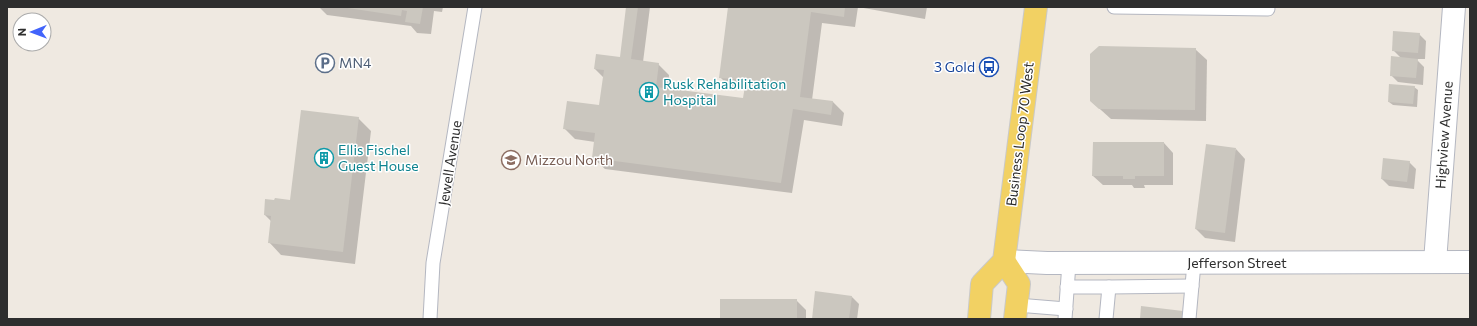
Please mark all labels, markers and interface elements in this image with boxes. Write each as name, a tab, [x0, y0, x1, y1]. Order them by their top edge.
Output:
north arrow	[12, 12, 52, 52]
text: N	[15, 28, 28, 36]
parking icon: MN4	[314, 52, 336, 74]
place label: MN4	[339, 54, 372, 71]
bus stop icon: 3 Gold	[978, 56, 1000, 78]
place label: 3 Gold	[934, 58, 975, 75]
street label: Business Loop 70 West	[1002, 61, 1037, 207]
place label: Rusk Rehabilitation Hospital	[663, 75, 786, 108]
street label: Highview Avenue	[1431, 80, 1456, 189]
building icon: Rusk Rehabilitation Hospital	[638, 81, 660, 103]
street label: Jewell Avenue	[434, 119, 465, 207]
place label: Ellis Fischel Guest House	[338, 141, 419, 174]
building icon: Ellis Fischel Guest House	[313, 147, 335, 169]
school or university icon: Mizzou North	[500, 149, 522, 171]
place label: Mizzou North	[525, 151, 613, 168]
street label: Jefferson Street	[1187, 254, 1287, 271]

